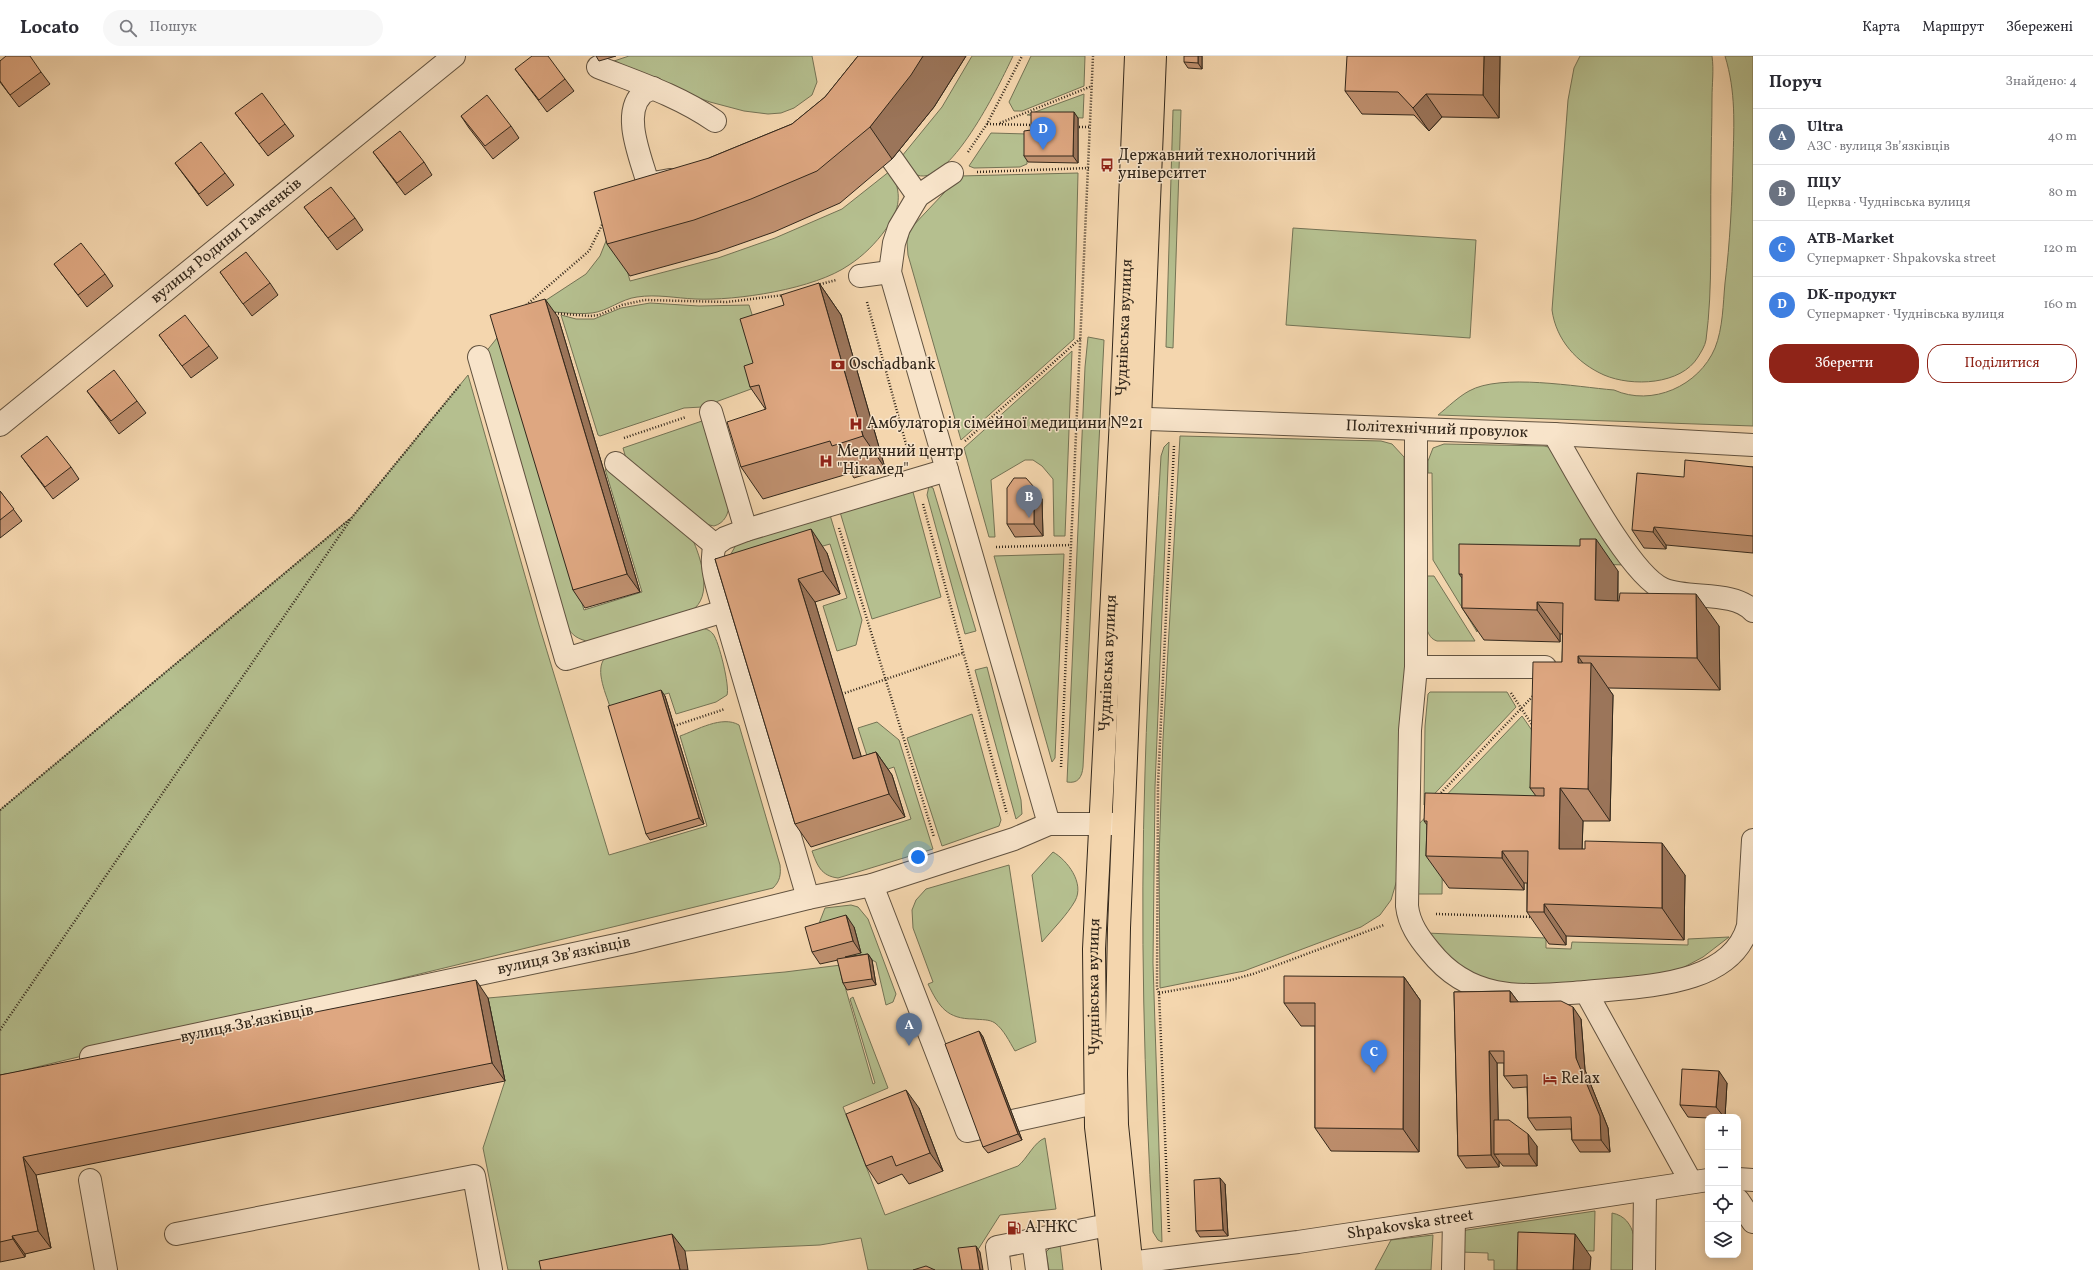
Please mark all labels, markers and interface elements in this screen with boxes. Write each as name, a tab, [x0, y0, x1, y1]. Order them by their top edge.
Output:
search box	[103, 10, 383, 46]
text: Locato	[20, 15, 79, 41]
icon: search	[117, 17, 139, 39]
text: Пошук	[149, 17, 197, 38]
text: Карта	[1862, 18, 1900, 37]
text: Маршрут	[1922, 18, 1984, 37]
text: Збережені	[2006, 18, 2073, 37]
text: Поруч	[1769, 71, 1822, 94]
text: Знайдено: 4	[2005, 73, 2077, 91]
pin: D	[1030, 117, 1056, 150]
text: Ultra	[1807, 117, 1843, 138]
text: A	[1777, 128, 1787, 146]
text: 40 m	[2048, 128, 2077, 146]
text: АЗС · вулиця Звʼязківців	[1807, 138, 1950, 156]
place label: Державний технологiчний університет	[1118, 145, 1316, 185]
bus stop icon: Державний технологiчний університет	[1099, 157, 1115, 173]
street label: вулиця Родини Гамченків	[146, 173, 307, 309]
text: ПЦУ	[1807, 173, 1841, 194]
text: B	[1778, 184, 1786, 202]
text: 80 m	[2048, 184, 2077, 202]
text: Церква · Чуднівська вулиця	[1807, 194, 1970, 212]
text: ATB-Market	[1807, 229, 1894, 250]
text: C	[1778, 240, 1786, 258]
text: 120 m	[2043, 240, 2077, 258]
text: Супермаркет · Shpakovska street	[1807, 250, 1996, 268]
street label: Чуднівська вулиця	[1111, 259, 1139, 397]
text: DK-продукт	[1807, 285, 1897, 306]
text: D	[1777, 296, 1787, 314]
text: 160 m	[2043, 296, 2077, 314]
text: Супермаркет · Чуднівська вулиця	[1807, 306, 2004, 324]
button: Зберегти	[1769, 344, 1919, 383]
button: Поділитися	[1927, 344, 2077, 383]
place label: Oschadbank	[849, 354, 936, 376]
bank icon: Oschadbank	[830, 357, 846, 373]
place label: Амбулаторія сімейної медицини №21	[867, 413, 1143, 435]
street label: Політехнічний провулок	[1345, 415, 1529, 444]
hospital icon: Амбулаторія сімейної медицини №21	[848, 416, 864, 432]
place label: Медичний центр "Нікамед"	[837, 441, 963, 481]
hospital icon: Медичний центр "Нікамед"	[818, 453, 834, 469]
pin: B	[1016, 485, 1042, 518]
street label: Чуднівська вулиця	[1094, 594, 1123, 733]
your location	[908, 847, 928, 867]
street label: Чуднівська вулиця	[1083, 918, 1107, 1056]
street label: вулиця Звʼязківців	[495, 931, 633, 981]
street label: вулиця Звʼязківців	[178, 999, 316, 1049]
pin: A	[896, 1013, 922, 1046]
pin: C	[1361, 1040, 1387, 1073]
place label: Relax	[1561, 1068, 1600, 1090]
hotel icon: Relax	[1542, 1071, 1558, 1087]
map controls	[1705, 1114, 1741, 1258]
button: +	[1705, 1114, 1741, 1150]
button: −	[1705, 1150, 1741, 1186]
button: locate	[1705, 1186, 1741, 1222]
street label: Shpakovska street	[1346, 1205, 1475, 1245]
place label: АГНКС	[1025, 1217, 1078, 1239]
fuel station icon: АГНКС	[1006, 1220, 1022, 1236]
button: layers	[1705, 1222, 1741, 1258]

